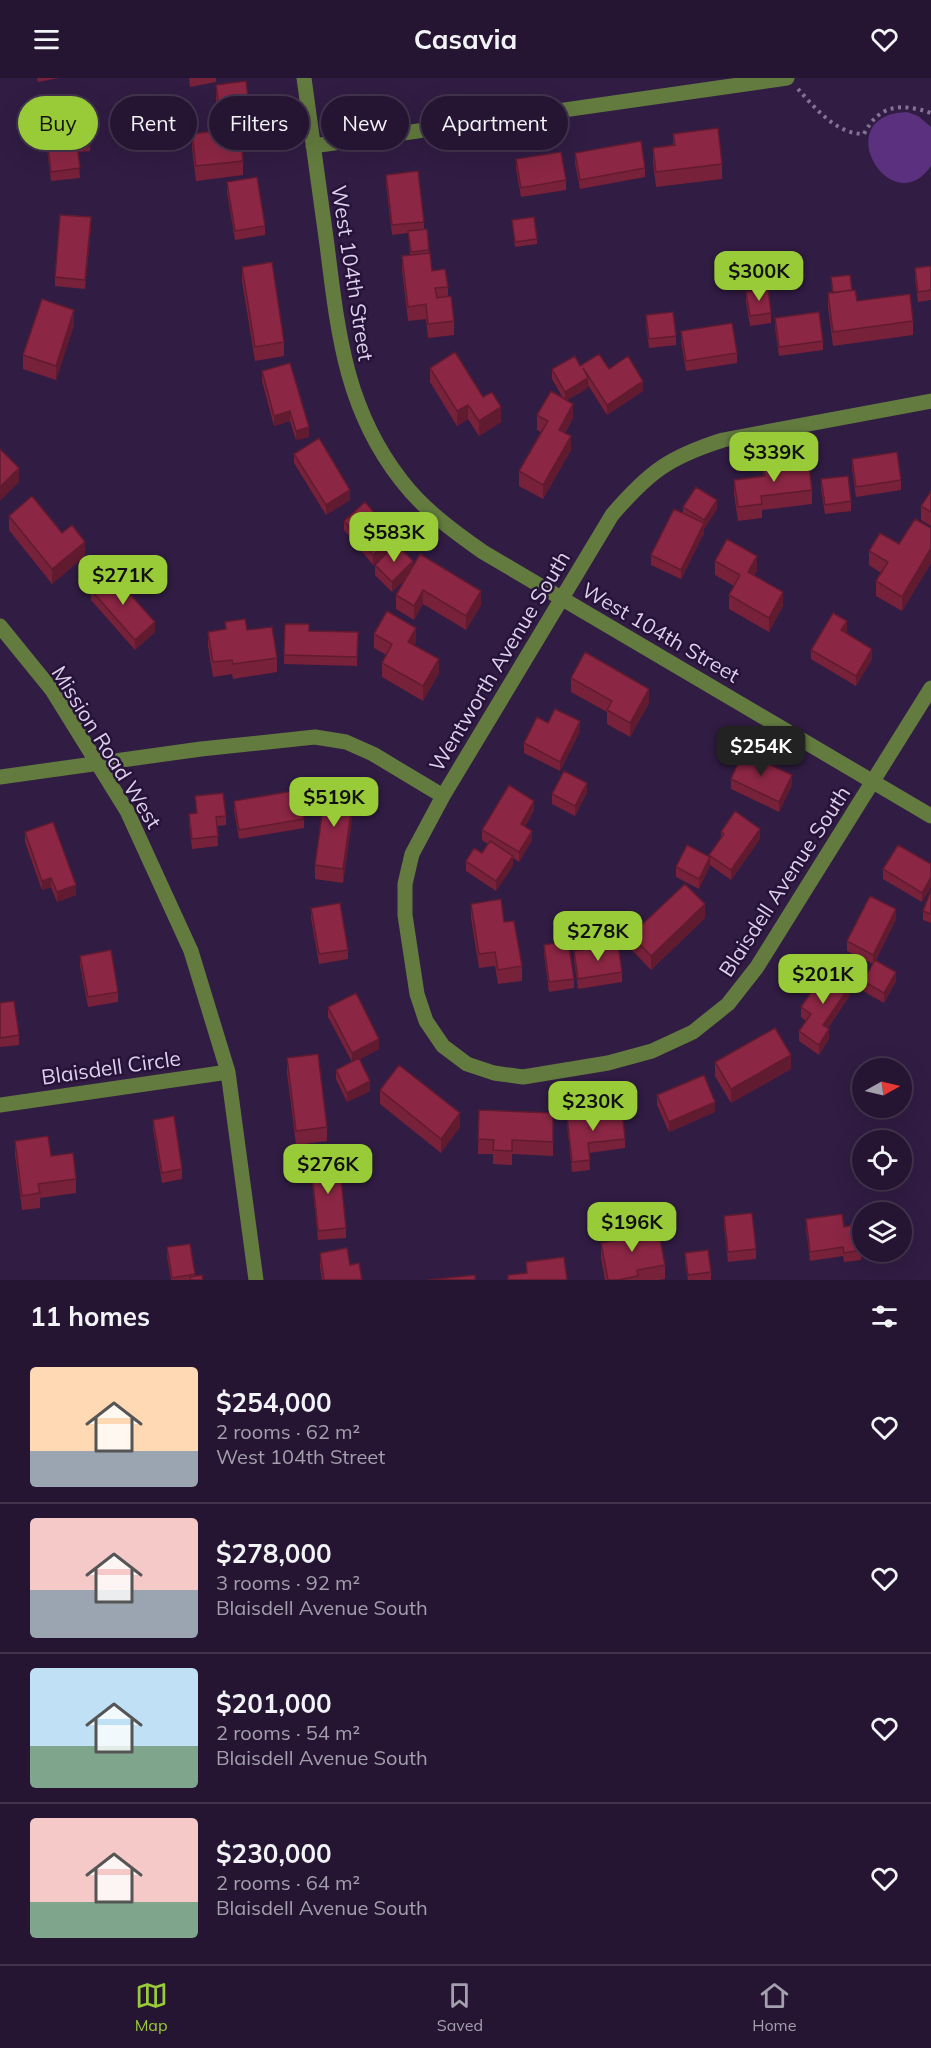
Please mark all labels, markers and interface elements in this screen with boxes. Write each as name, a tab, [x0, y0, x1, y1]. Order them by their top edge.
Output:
text: Casavia	[414, 22, 517, 56]
icon: menu	[30, 23, 63, 56]
icon: heart	[868, 23, 901, 56]
chip: Buy	[18, 96, 98, 150]
chip: Rent	[110, 96, 197, 150]
chip: Filters	[209, 96, 309, 150]
chip: New	[321, 96, 409, 150]
chip: Apartment	[421, 96, 568, 150]
street label: West 104th Street	[326, 183, 380, 363]
pin: $300K	[717, 251, 801, 302]
text: $300K	[728, 258, 790, 283]
pin: $339K	[732, 432, 816, 483]
text: $339K	[743, 439, 805, 464]
pin: $583K	[352, 512, 436, 563]
text: $583K	[363, 519, 425, 544]
street label: Wentworth Avenue South	[423, 546, 575, 776]
pin: $271K	[81, 555, 165, 606]
text: $271K	[92, 562, 154, 587]
street label: West 104th Street	[578, 576, 744, 688]
street label: Mission Road West	[46, 661, 168, 833]
pin: $254K	[719, 726, 803, 777]
text: $254K	[730, 733, 792, 758]
pin: $519K	[292, 777, 376, 828]
street label: Blaisdell Avenue South	[713, 781, 855, 981]
text: $519K	[303, 784, 365, 809]
pin: $278K	[556, 911, 640, 962]
text: $278K	[567, 918, 629, 943]
pin: $201K	[781, 954, 865, 1005]
text: $201K	[792, 961, 854, 986]
street label: Blaisdell Circle	[40, 1044, 182, 1090]
north arrow	[852, 1058, 912, 1118]
map controls	[852, 1058, 912, 1262]
pin: $230K	[551, 1081, 635, 1132]
text: $230K	[562, 1088, 624, 1113]
button: locate	[852, 1130, 912, 1190]
pin: $276K	[286, 1144, 370, 1195]
text: $276K	[297, 1151, 359, 1176]
pin: $196K	[590, 1202, 674, 1253]
button: layers	[852, 1202, 912, 1262]
text: $196K	[601, 1209, 663, 1234]
text: 11 homes	[30, 1300, 150, 1333]
icon: filters	[868, 1300, 901, 1333]
text: $254,000	[216, 1386, 332, 1419]
icon: home	[78, 1391, 150, 1463]
icon: heart	[868, 1411, 901, 1444]
text: 2 rooms · 62 m²	[216, 1419, 360, 1444]
text: West 104th Street	[216, 1444, 385, 1469]
text: $278,000	[216, 1537, 332, 1570]
icon: home	[78, 1542, 150, 1614]
icon: heart	[868, 1562, 901, 1595]
text: 3 rooms · 92 m²	[216, 1570, 360, 1595]
text: Blaisdell Avenue South	[216, 1595, 428, 1620]
text: $201,000	[216, 1687, 332, 1720]
icon: home	[78, 1692, 150, 1764]
icon: heart	[868, 1712, 901, 1745]
text: 2 rooms · 54 m²	[216, 1720, 360, 1745]
text: Blaisdell Avenue South	[216, 1745, 428, 1770]
text: $230,000	[216, 1837, 332, 1870]
icon: home	[78, 1842, 150, 1914]
icon: heart	[868, 1862, 901, 1895]
text: 2 rooms · 64 m²	[216, 1870, 360, 1895]
text: Blaisdell Avenue South	[216, 1895, 428, 1920]
tab: Map	[135, 1979, 168, 2035]
tab: Saved	[437, 1979, 483, 2035]
tab: Home	[752, 1979, 796, 2035]

